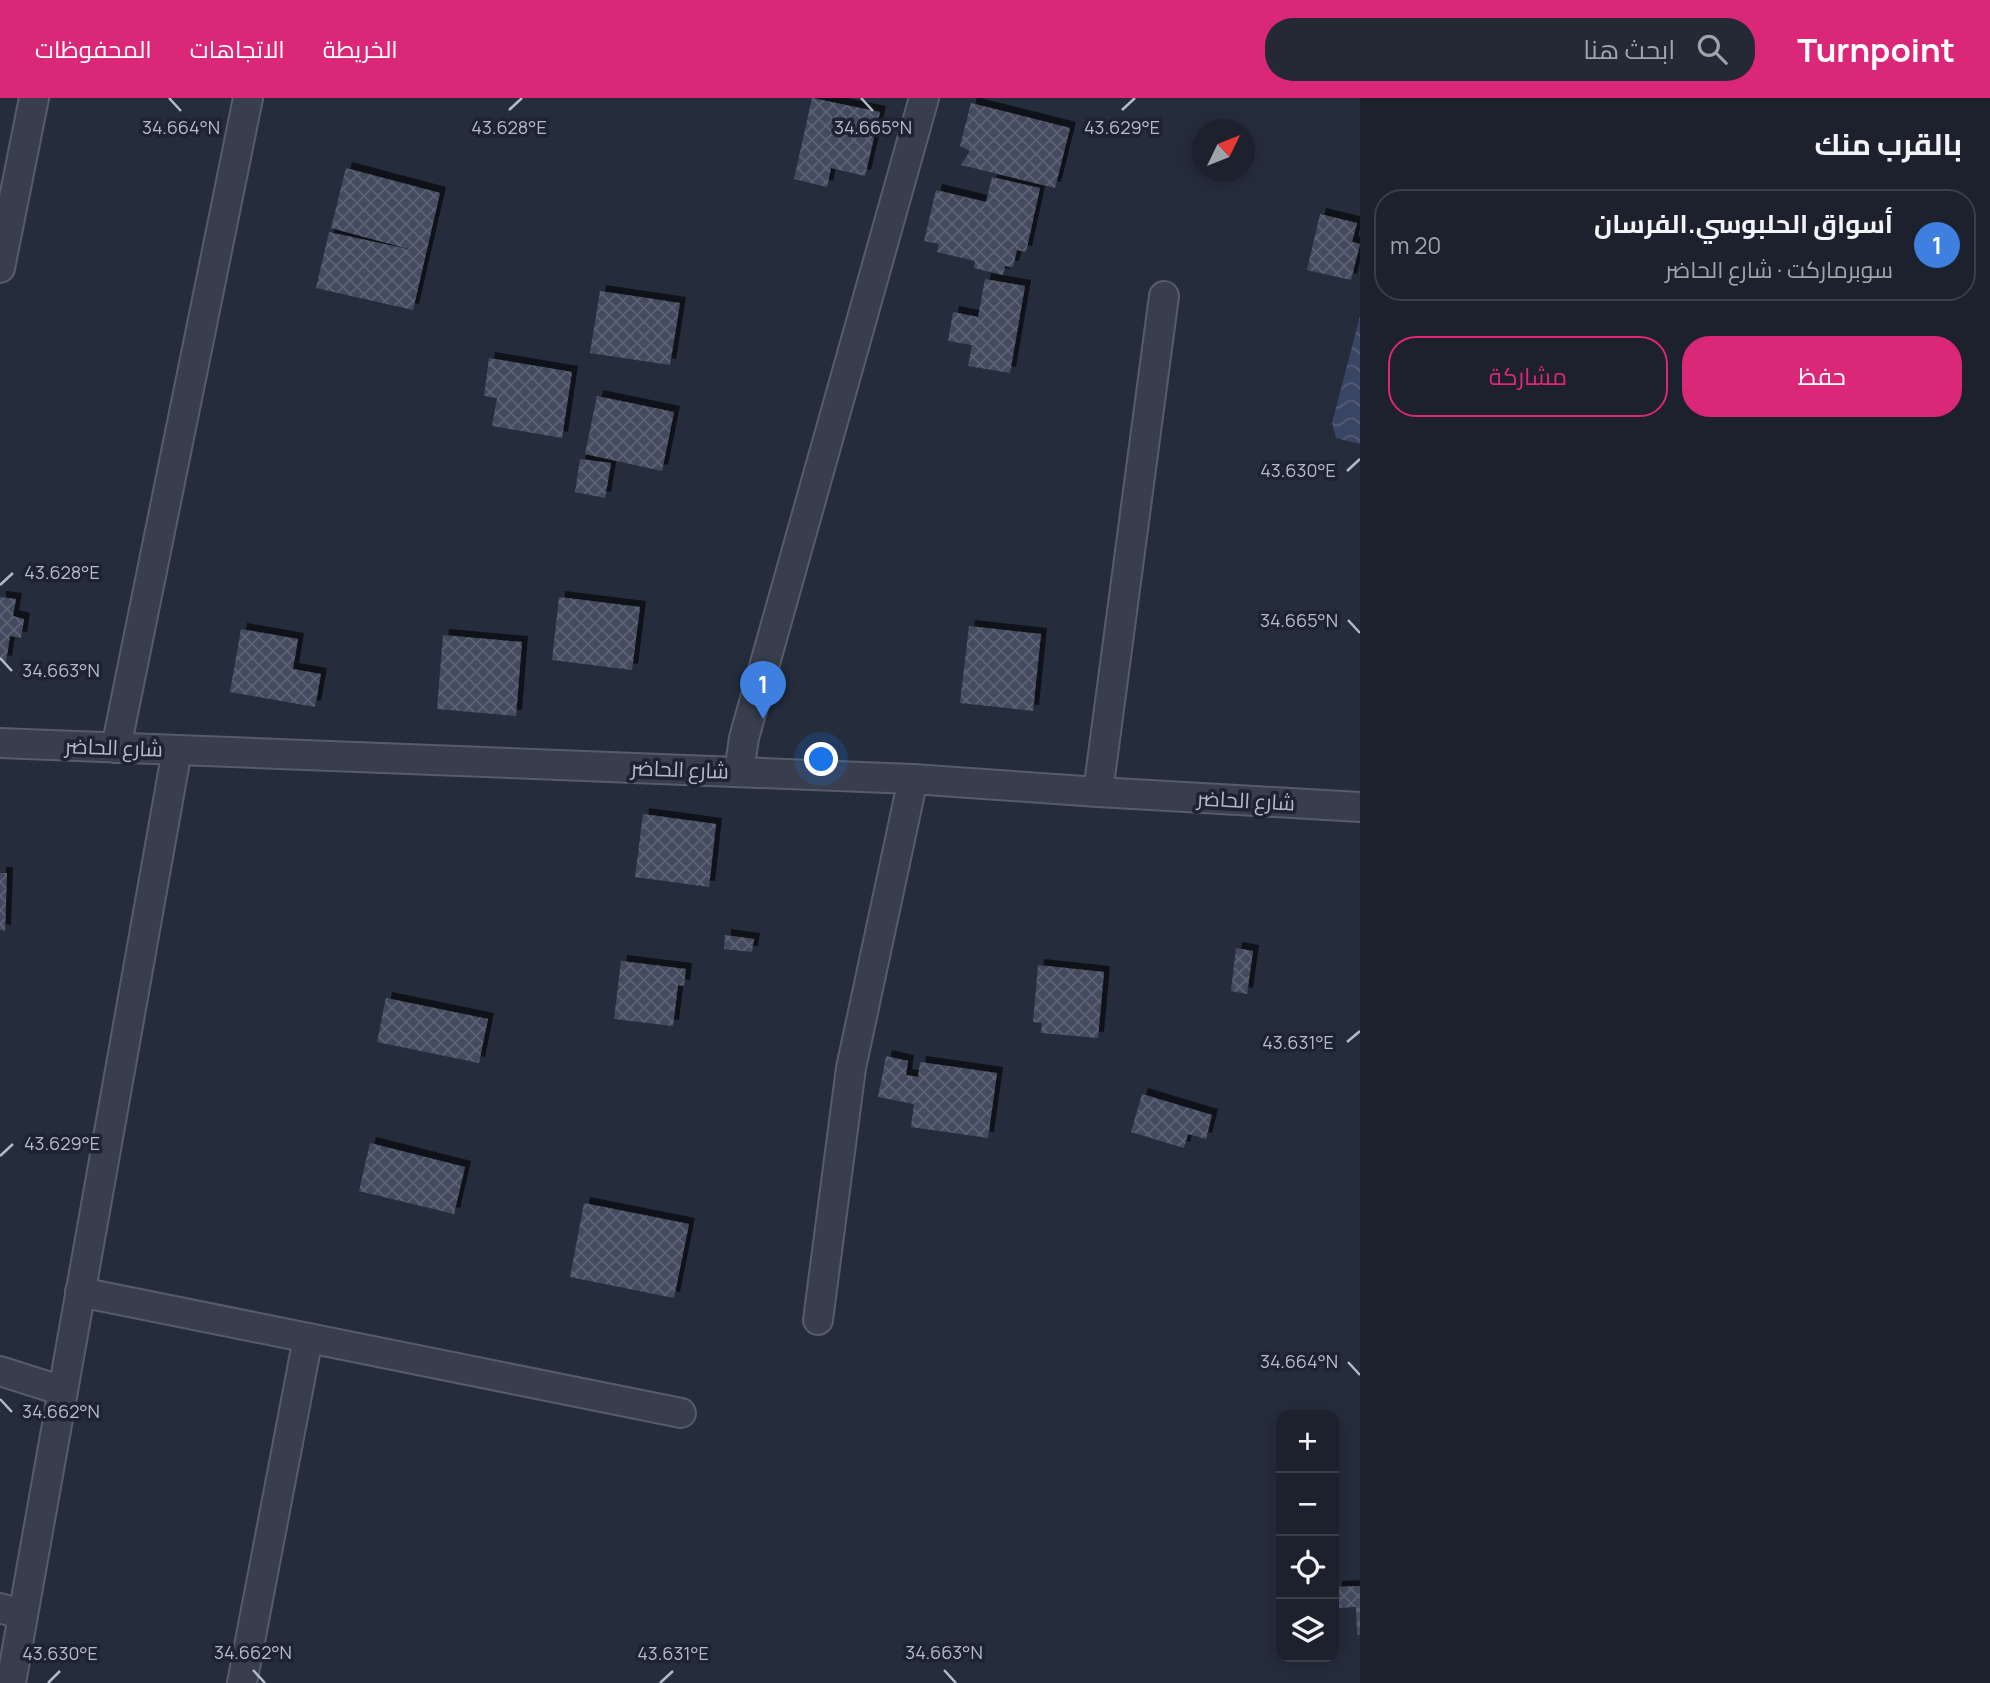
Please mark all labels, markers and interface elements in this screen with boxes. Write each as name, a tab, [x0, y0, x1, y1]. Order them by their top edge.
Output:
search box	[1265, 18, 1755, 81]
text: Turnpoint	[1797, 27, 1955, 72]
icon: search	[1693, 30, 1731, 68]
text: ابحث هنا	[1583, 31, 1675, 67]
text: المحفوظات	[35, 32, 152, 65]
text: الاتجاهات	[190, 32, 285, 65]
text: الخريطة	[323, 32, 398, 65]
text: 34.664°N	[142, 115, 220, 139]
text: 43.628°E	[471, 115, 547, 139]
text: 34.665°N	[834, 115, 912, 139]
text: 43.629°E	[1084, 115, 1160, 139]
north arrow	[1192, 119, 1255, 182]
text: بالقرب منك	[1814, 123, 1962, 164]
text: أسواق الحلبوسي.الفرسان	[1594, 205, 1893, 241]
text: 20 m	[1390, 229, 1441, 261]
text: 1	[1932, 229, 1942, 261]
text: سوبرماركت · شارع الحاضر	[1665, 253, 1893, 285]
button: مشاركة	[1388, 336, 1668, 417]
button: حفظ	[1682, 336, 1962, 417]
text: 43.630°E	[1260, 458, 1336, 482]
text: 43.628°E	[24, 560, 100, 584]
text: 34.665°N	[1260, 608, 1338, 632]
text: 34.663°N	[22, 658, 100, 682]
pin: 1	[740, 661, 786, 719]
street label: شارع الحاضر	[64, 731, 163, 764]
your location	[804, 742, 838, 776]
street label: شارع الحاضر	[630, 753, 729, 786]
street label: شارع الحاضر	[1195, 783, 1296, 818]
text: 43.631°E	[1262, 1030, 1334, 1054]
text: 43.629°E	[24, 1131, 100, 1155]
text: 34.664°N	[1260, 1349, 1338, 1373]
text: 34.662°N	[22, 1399, 100, 1423]
map controls	[1276, 1410, 1339, 1662]
button: +	[1276, 1410, 1339, 1473]
button: −	[1276, 1473, 1339, 1536]
button: locate	[1276, 1536, 1339, 1599]
button: layers	[1276, 1599, 1339, 1662]
text: 34.662°N	[214, 1640, 292, 1664]
text: 34.663°N	[905, 1640, 983, 1664]
text: 43.630°E	[22, 1641, 98, 1665]
text: 43.631°E	[637, 1641, 709, 1665]

